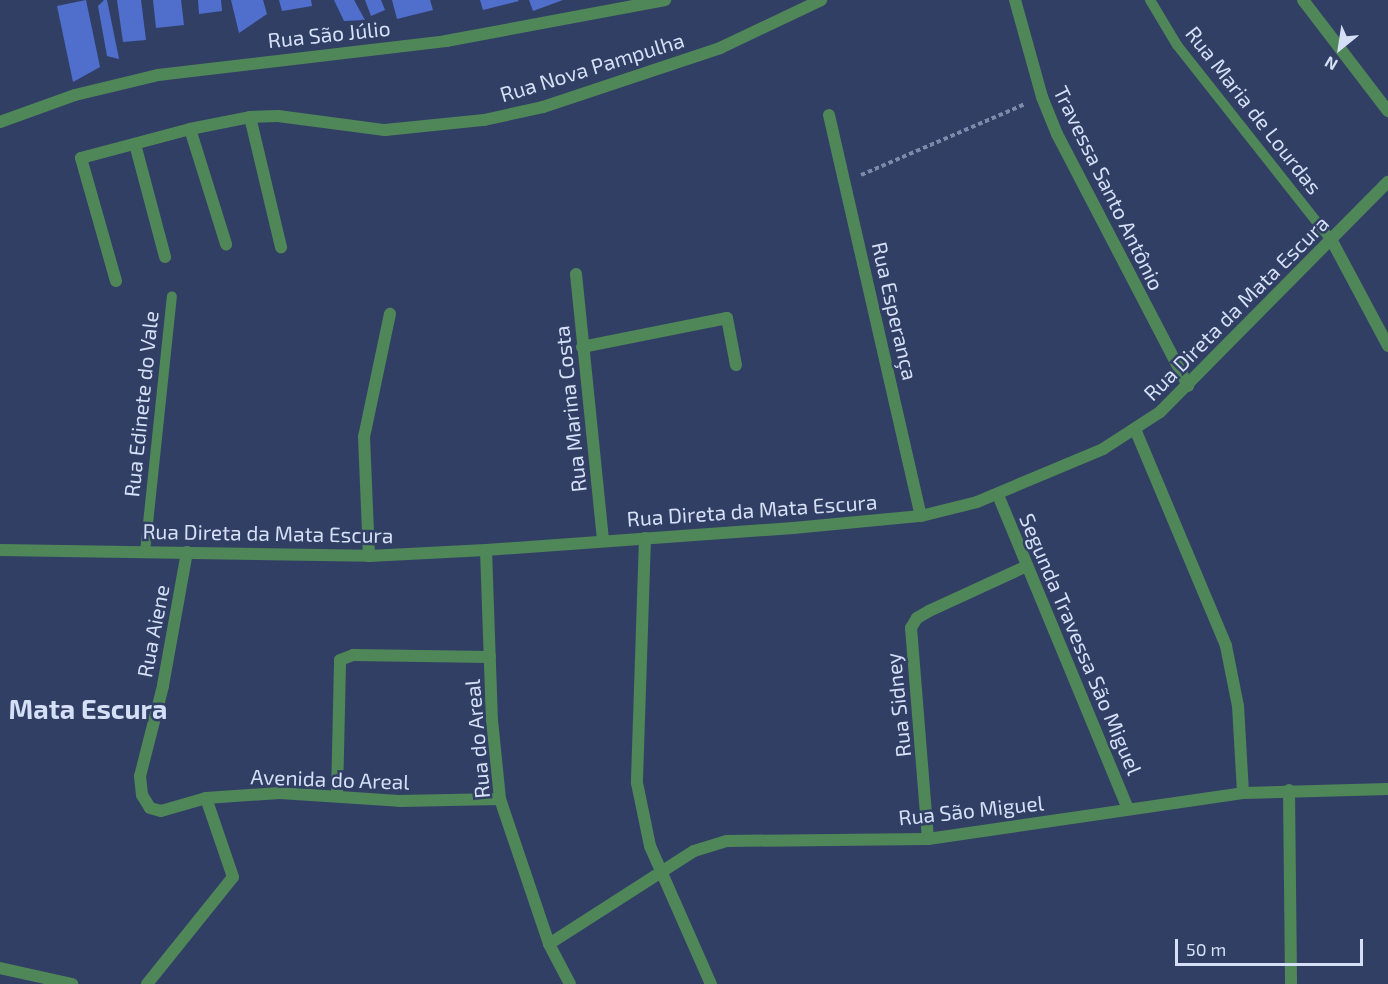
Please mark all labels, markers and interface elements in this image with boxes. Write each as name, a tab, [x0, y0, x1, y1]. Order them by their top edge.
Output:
street label: Rua São Júlio	[266, 15, 392, 53]
north arrow	[1310, 18, 1370, 78]
street label: Rua Maria de Lourdas	[1181, 21, 1327, 199]
street label: Rua Nova Pampulha	[497, 27, 687, 107]
text: N	[1321, 53, 1341, 75]
street label: Travessa Santo Antônio	[1048, 82, 1170, 294]
street label: Rua Direta da Mata Escura	[1138, 210, 1334, 406]
street label: Rua Esperança	[867, 239, 923, 383]
street label: Rua Edinete do Vale	[119, 309, 163, 499]
street label: Rua Marina Costa	[549, 325, 591, 493]
street label: Rua Direta da Mata Escura	[626, 489, 878, 531]
street label: Segunda Travessa São Miguel	[1014, 509, 1148, 779]
street label: Rua Direta da Mata Escura	[142, 518, 394, 548]
street label: Rua Aiene	[132, 582, 174, 680]
street label: Rua Sidney	[880, 652, 916, 758]
street label: Rua do Areal	[459, 678, 495, 800]
district label: Mata Escura	[9, 693, 167, 725]
street label: Avenida do Areal	[250, 764, 410, 794]
street label: Rua São Miguel	[897, 790, 1045, 830]
scale bar	[1178, 927, 1366, 965]
text: 50 m	[1186, 938, 1226, 960]

